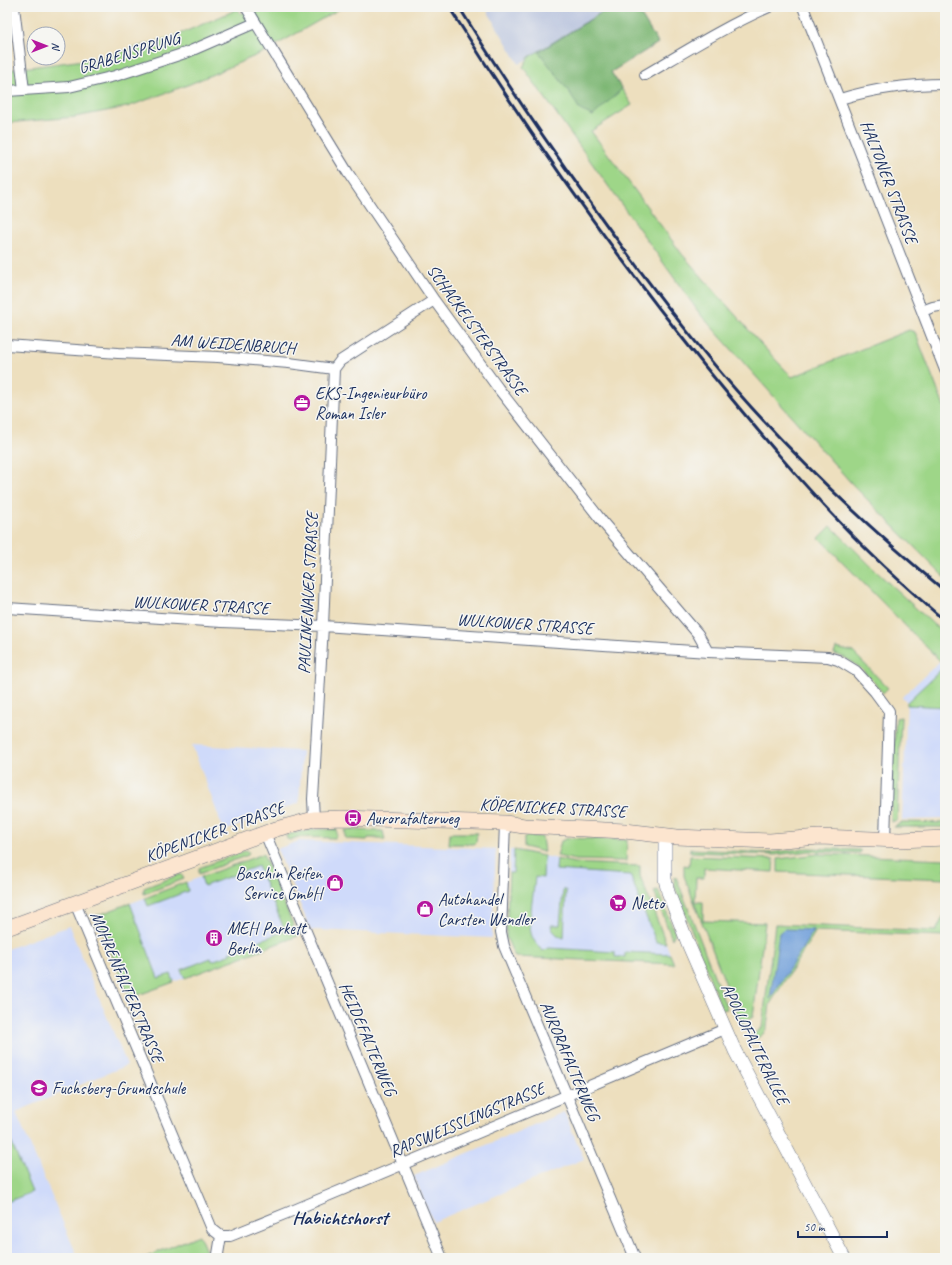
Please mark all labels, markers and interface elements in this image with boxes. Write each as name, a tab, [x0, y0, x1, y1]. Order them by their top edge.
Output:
north arrow	[26, 26, 66, 66]
street label: GRABENSPRUNG	[76, 27, 185, 78]
text: N	[49, 43, 63, 52]
street label: HALTONER STRASSE	[856, 117, 923, 249]
street label: SCHACKELSTERSTRASSE	[422, 260, 533, 402]
street label: AM WEIDENBRUCH	[170, 329, 298, 359]
place label: EKS-Ingenieurbüro Roman Isler	[315, 383, 428, 424]
office icon: EKS-Ingenieurbüro Roman Isler	[292, 393, 312, 413]
street label: PAULINENAUER STRASSE	[293, 509, 323, 674]
street label: WULKOWER STRASSE	[132, 591, 272, 619]
street label: WULKOWER STRASSE	[456, 609, 596, 639]
street label: KÖPENICKER STRASSE	[479, 794, 629, 822]
street label: KÖPENICKER STRASSE	[143, 796, 290, 867]
bus stop icon: Aurorafalterweg	[343, 808, 363, 828]
place label: Aurorafalterweg	[366, 808, 461, 829]
place label: Baschin Reifen Service GmbH	[236, 863, 324, 904]
shop icon: Baschin Reifen Service GmbH	[325, 873, 345, 893]
place label: Autohandel Carsten Wendler	[438, 889, 537, 930]
supermarket icon: Netto	[608, 893, 628, 913]
place label: Netto	[631, 893, 666, 914]
shop icon: Autohandel Carsten Wendler	[415, 899, 435, 919]
street label: MOHRENFALTERSTRASSE	[86, 908, 169, 1068]
place label: MEH Parkett Berlin	[227, 918, 308, 959]
building icon: MEH Parkett Berlin	[204, 928, 224, 948]
street label: HEIDEFALTERWEG	[335, 979, 402, 1100]
street label: APOLLOFALTERALLEE	[716, 980, 795, 1111]
street label: AURORAFALTERWEG	[535, 998, 605, 1125]
street label: RAPSWEISSLINGSTRASSE	[386, 1077, 550, 1162]
school or university icon: Fuchsberg-Grundschule	[29, 1078, 49, 1098]
place label: Fuchsberg-Grundschule	[52, 1078, 187, 1099]
district label: Habichtshorst	[292, 1206, 390, 1230]
scale bar	[798, 1213, 887, 1239]
text: 50 m	[804, 1219, 826, 1235]

